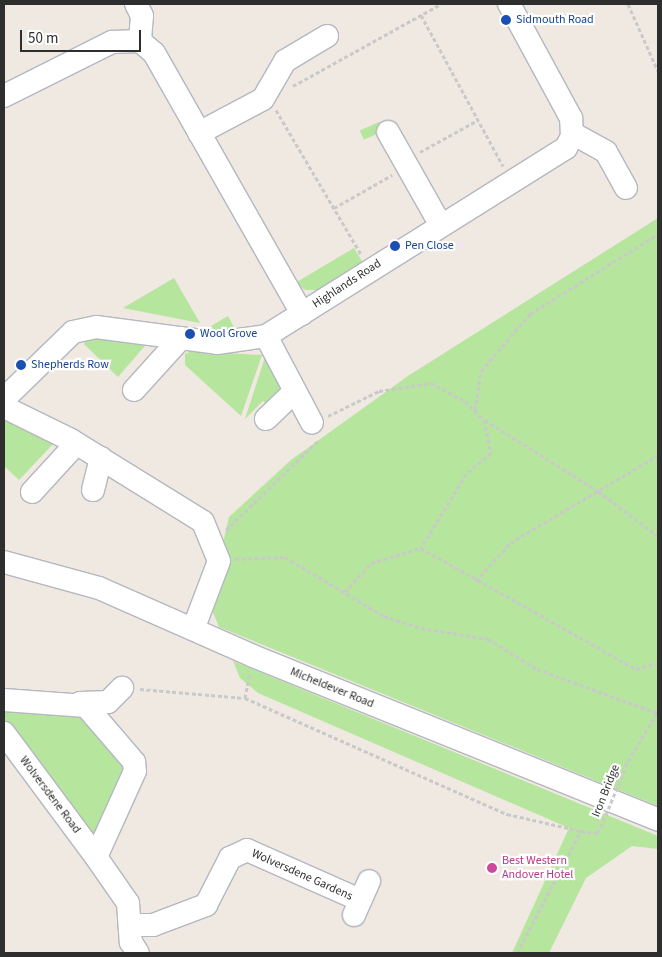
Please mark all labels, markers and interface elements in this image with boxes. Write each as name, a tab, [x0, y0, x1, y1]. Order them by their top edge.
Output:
place label: Sidmouth Road	[516, 13, 594, 27]
marker: Sidmouth Road	[500, 14, 512, 26]
scale bar	[22, 20, 144, 52]
text: 50 m	[28, 28, 58, 49]
place label: Pen Close	[405, 239, 454, 253]
marker: Pen Close	[389, 240, 401, 252]
street label: Highlands Road	[310, 256, 384, 312]
place label: Wool Grove	[200, 327, 257, 341]
marker: Wool Grove	[184, 328, 196, 340]
place label: Shepherds Row	[31, 358, 109, 372]
marker: Shepherds Row	[15, 359, 27, 371]
street label: Micheldever Road	[288, 665, 376, 711]
street label: Wolversdene Road	[16, 754, 84, 836]
street label: Iron Bridge	[589, 763, 623, 819]
street label: Wolversdene Gardens	[249, 846, 355, 904]
place label: Best Western Andover Hotel	[502, 854, 573, 882]
marker: Best Western Andover Hotel	[486, 862, 498, 874]

